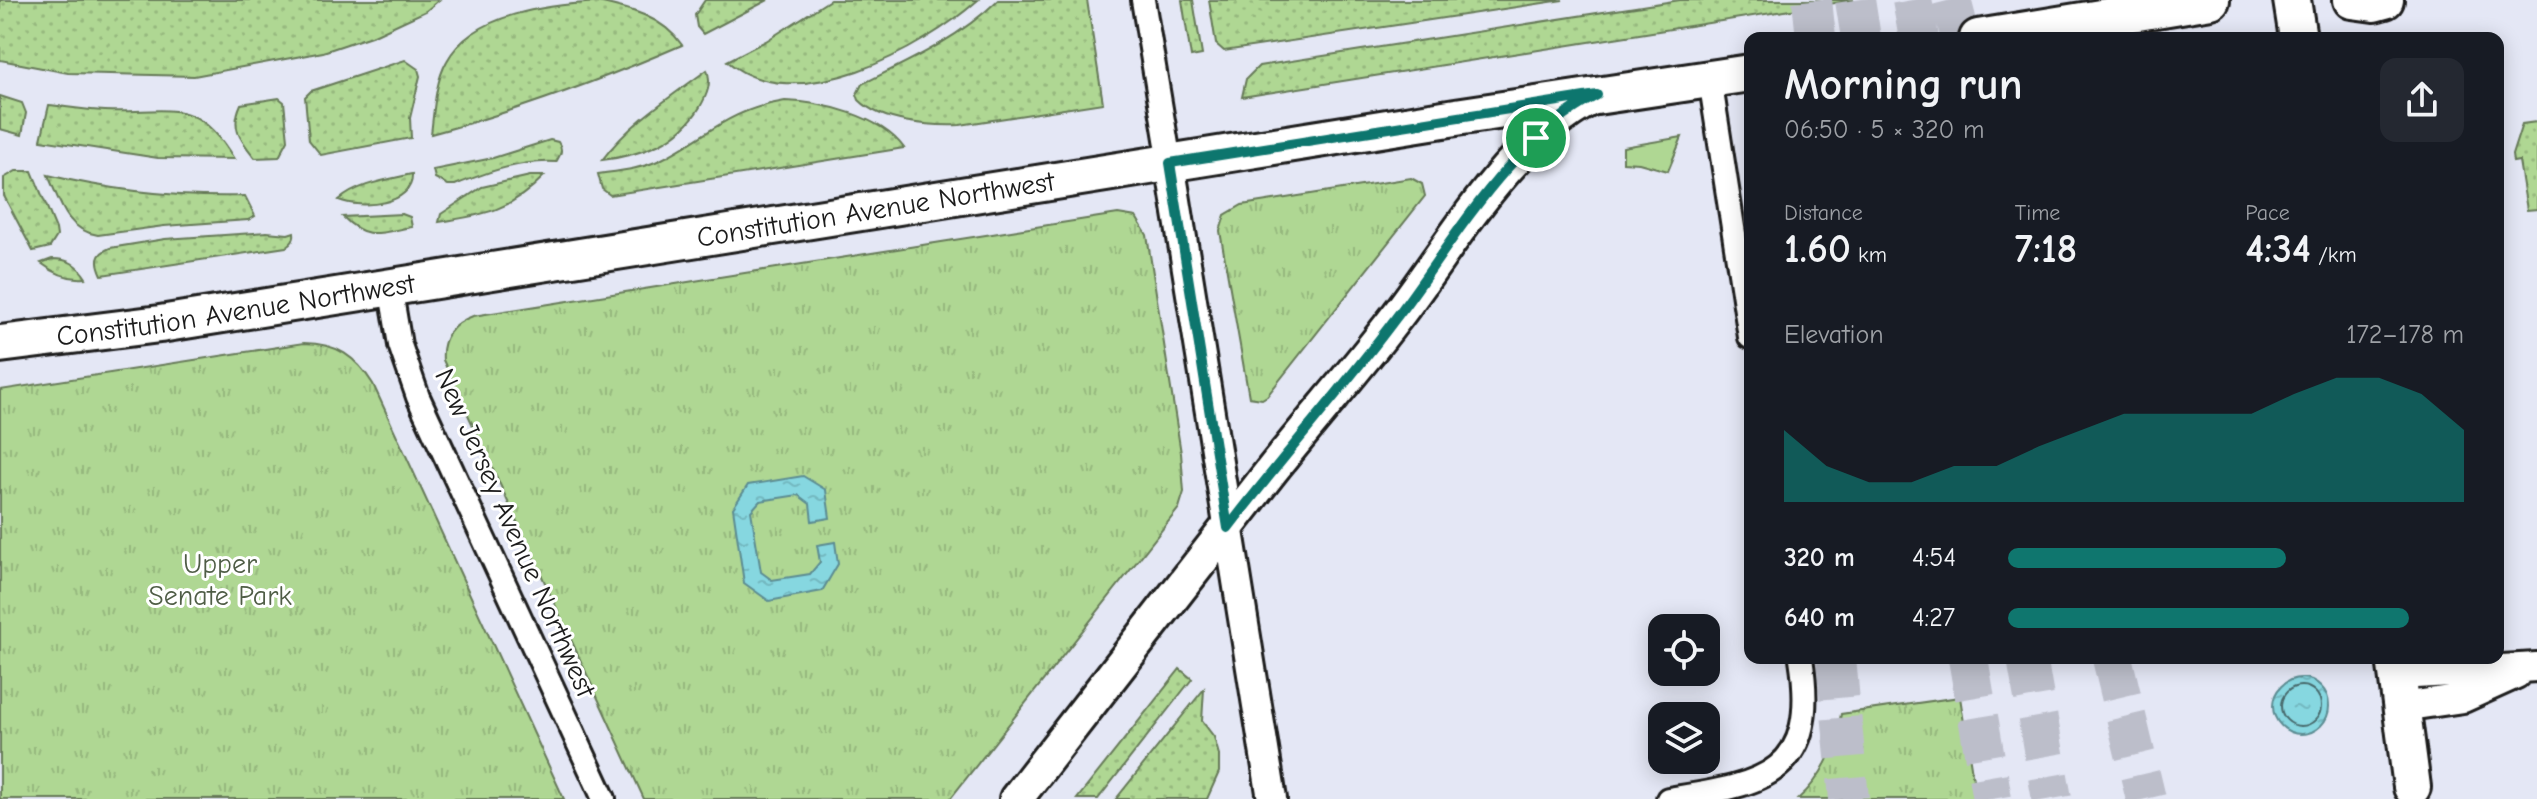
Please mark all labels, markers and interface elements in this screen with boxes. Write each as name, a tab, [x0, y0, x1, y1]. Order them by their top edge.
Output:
button: share	[2380, 58, 2464, 142]
text: Morning run	[1784, 59, 2023, 110]
pin	[1502, 104, 1570, 172]
text: 06:50 · 5 × 320 m	[1784, 115, 1985, 145]
icon: arrive	[1514, 116, 1558, 160]
street label: Constitution Avenue Northwest	[694, 165, 1058, 254]
text: Distance	[1784, 200, 1863, 226]
text: Time	[2015, 200, 2060, 226]
text: Pace	[2245, 200, 2290, 226]
text: 1.60	[1784, 226, 1851, 272]
text: 7:18	[2015, 226, 2077, 272]
text: 4:34	[2245, 226, 2311, 272]
text: km	[1851, 242, 1887, 268]
text: /km	[2311, 242, 2357, 268]
street label: Constitution Avenue Northwest	[55, 267, 418, 353]
text: Elevation	[1784, 320, 1884, 350]
text: 172–178 m	[2346, 320, 2464, 350]
street label: New Jersey Avenue Northwest	[428, 364, 602, 703]
text: 320 m	[1784, 543, 1855, 573]
text: 4:54	[1912, 543, 1956, 573]
park label: Upper Senate Park	[148, 548, 292, 612]
text: 640 m	[1784, 603, 1855, 633]
text: 4:27	[1912, 603, 1955, 633]
map controls	[1648, 614, 1720, 774]
button: locate	[1648, 614, 1720, 686]
button: layers	[1648, 702, 1720, 774]

